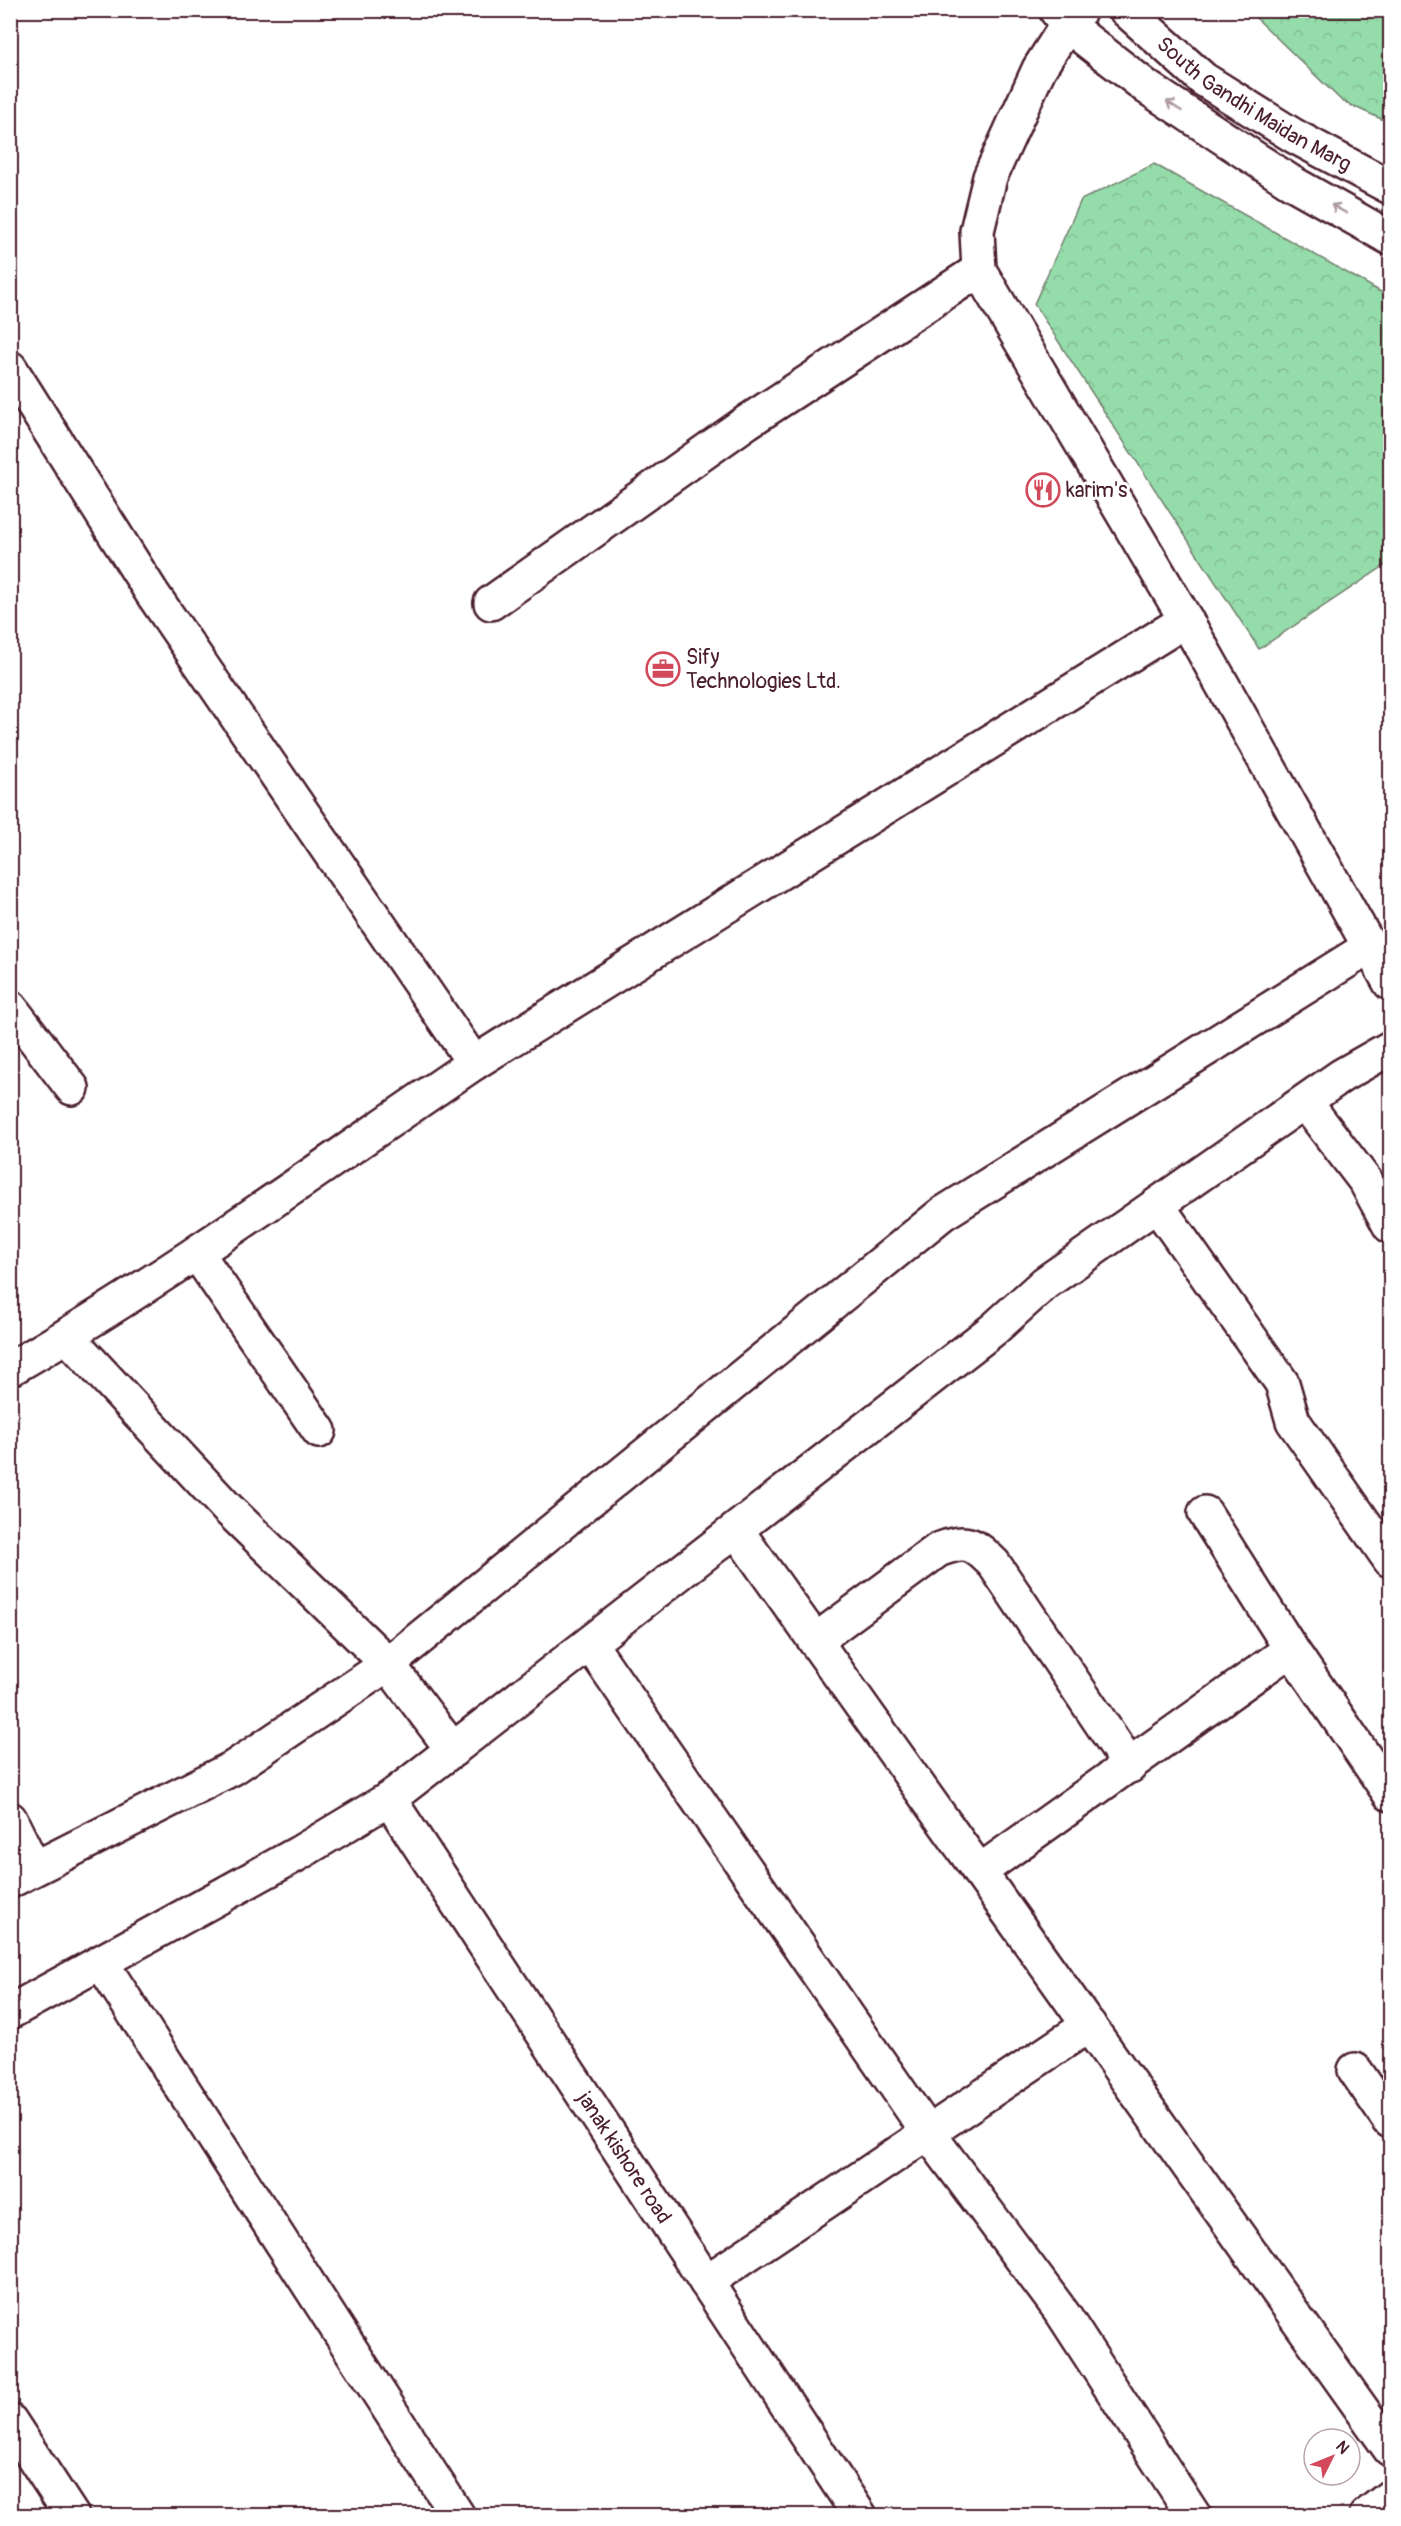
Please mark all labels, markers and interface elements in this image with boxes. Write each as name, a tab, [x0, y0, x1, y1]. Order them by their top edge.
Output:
street label: South Gandhi Maidan Marg	[1151, 31, 1356, 178]
one-way arrow	[1166, 99, 1183, 111]
one-way arrow	[1331, 203, 1349, 214]
restaurant icon: karim's	[1025, 472, 1061, 508]
place label: karim's	[1066, 477, 1128, 504]
place label: Sify Technologies Ltd.	[686, 644, 841, 695]
office icon: Sify Technologies Ltd.	[645, 651, 681, 687]
street label: janak kishore road	[570, 2086, 677, 2229]
north arrow	[1302, 2427, 1362, 2487]
text: N	[1331, 2437, 1353, 2458]

